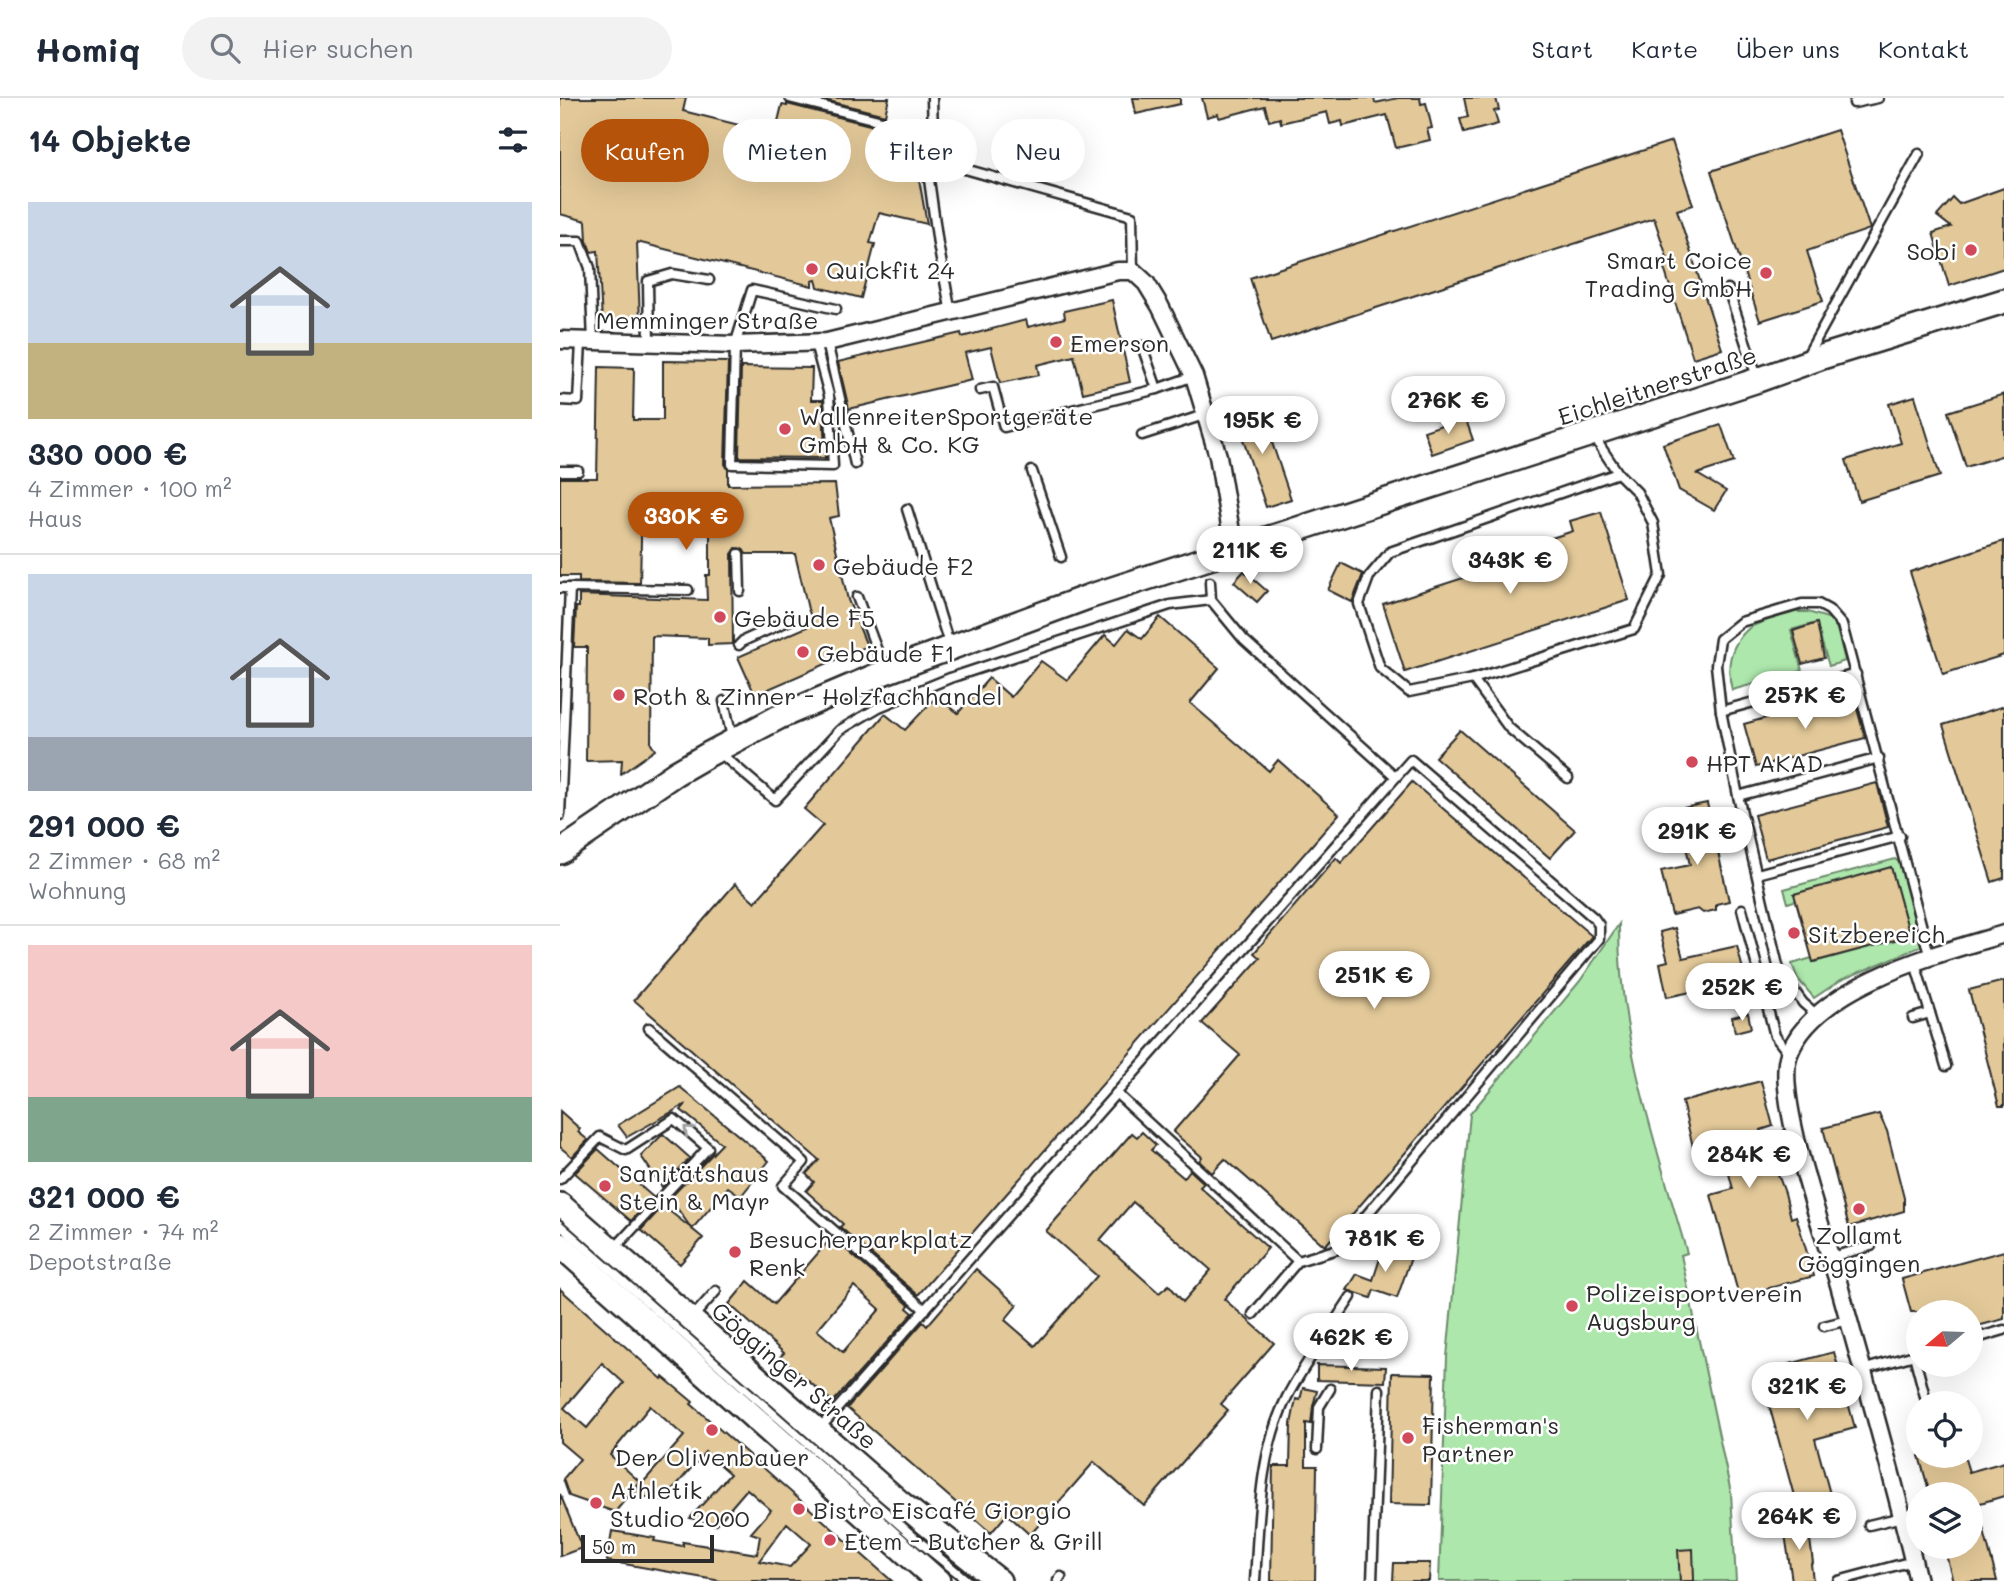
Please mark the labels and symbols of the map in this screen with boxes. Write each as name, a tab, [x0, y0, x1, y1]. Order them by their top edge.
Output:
place label: Sobi	[1907, 235, 1957, 266]
marker: Sobi	[1963, 242, 1979, 258]
place label: Smart Coice Trading GmbH	[1585, 244, 1752, 303]
place label: Quickfit 24	[826, 254, 954, 285]
marker: Quickfit 24	[804, 261, 820, 277]
marker: Smart Coice Trading GmbH	[1758, 265, 1774, 281]
street label: Memminger Straße	[596, 304, 818, 335]
place label: Emerson	[1070, 327, 1169, 358]
marker: Emerson	[1048, 334, 1064, 350]
street label: Eichleitnerstraße	[1554, 338, 1760, 432]
pin: 276K €	[1391, 376, 1505, 436]
pin: 195K €	[1205, 396, 1319, 456]
place label: WallenreiterSportgeräte GmbH & Co. KG	[799, 400, 1093, 459]
marker: WallenreiterSportgeräte GmbH & Co. KG	[777, 421, 793, 437]
pin: 330K €	[629, 492, 743, 552]
pin: 211K €	[1193, 526, 1307, 586]
pin: 343K €	[1453, 536, 1567, 596]
place label: Gebäude F2	[833, 550, 974, 581]
marker: Gebäude F2	[811, 557, 827, 573]
place label: Gebäude F5	[734, 602, 875, 633]
marker: Gebäude F5	[712, 609, 728, 625]
place label: Gebäude F1	[817, 637, 955, 668]
marker: Gebäude F1	[795, 644, 811, 660]
pin: 257K €	[1748, 672, 1862, 731]
place label: Roth & Zinner - Holzfachhandel	[633, 680, 1002, 711]
marker: Roth & Zinner - Holzfachhandel	[611, 687, 627, 703]
place label: HPT AKAD	[1706, 747, 1823, 778]
marker: HPT AKAD	[1684, 754, 1700, 770]
pin: 291K €	[1640, 808, 1754, 867]
place label: Sitzbereich	[1808, 918, 1945, 949]
marker: Sitzbereich	[1786, 925, 1802, 941]
pin: 251K €	[1317, 951, 1431, 1011]
pin: 252K €	[1685, 964, 1799, 1023]
one-way arrow	[683, 1126, 696, 1139]
pin: 284K €	[1692, 1130, 1806, 1190]
place label: Sanitätshaus Stein & Mayr	[619, 1157, 770, 1216]
marker: Sanitätshaus Stein & Mayr	[597, 1178, 613, 1194]
marker: Zollamt Göggingen	[1851, 1201, 1867, 1217]
pin: 781K €	[1328, 1214, 1442, 1274]
place label: Zollamt Göggingen	[1798, 1219, 1920, 1278]
place label: Besucherparkplatz Renk	[749, 1223, 972, 1282]
marker: Besucherparkplatz Renk	[727, 1244, 743, 1260]
place label: Polizeisportverein Augsburg	[1586, 1277, 1802, 1336]
street label: Gögginger Straße	[706, 1294, 884, 1456]
marker: Polizeisportverein Augsburg	[1564, 1298, 1580, 1314]
north arrow	[1906, 1300, 1983, 1377]
pin: 462K €	[1294, 1314, 1408, 1373]
pin: 321K €	[1750, 1362, 1864, 1422]
place label: Fisherman's Partner	[1422, 1409, 1559, 1468]
marker: Der Olivenbauer	[704, 1422, 720, 1438]
marker: Fisherman's Partner	[1400, 1430, 1416, 1446]
place label: Der Olivenbauer	[615, 1441, 809, 1472]
place label: Athletik Studio 2000	[610, 1474, 750, 1533]
pin: 264K €	[1742, 1492, 1856, 1552]
place label: Bistro Eiscafé Giorgio	[813, 1494, 1071, 1525]
marker: Athletik Studio 2000	[588, 1495, 604, 1511]
marker: Bistro Eiscafé Giorgio	[791, 1501, 807, 1517]
place label: Etem - Butcher & Grill	[844, 1525, 1103, 1556]
scale bar	[581, 1532, 714, 1564]
marker: Etem - Butcher & Grill	[822, 1532, 838, 1548]

